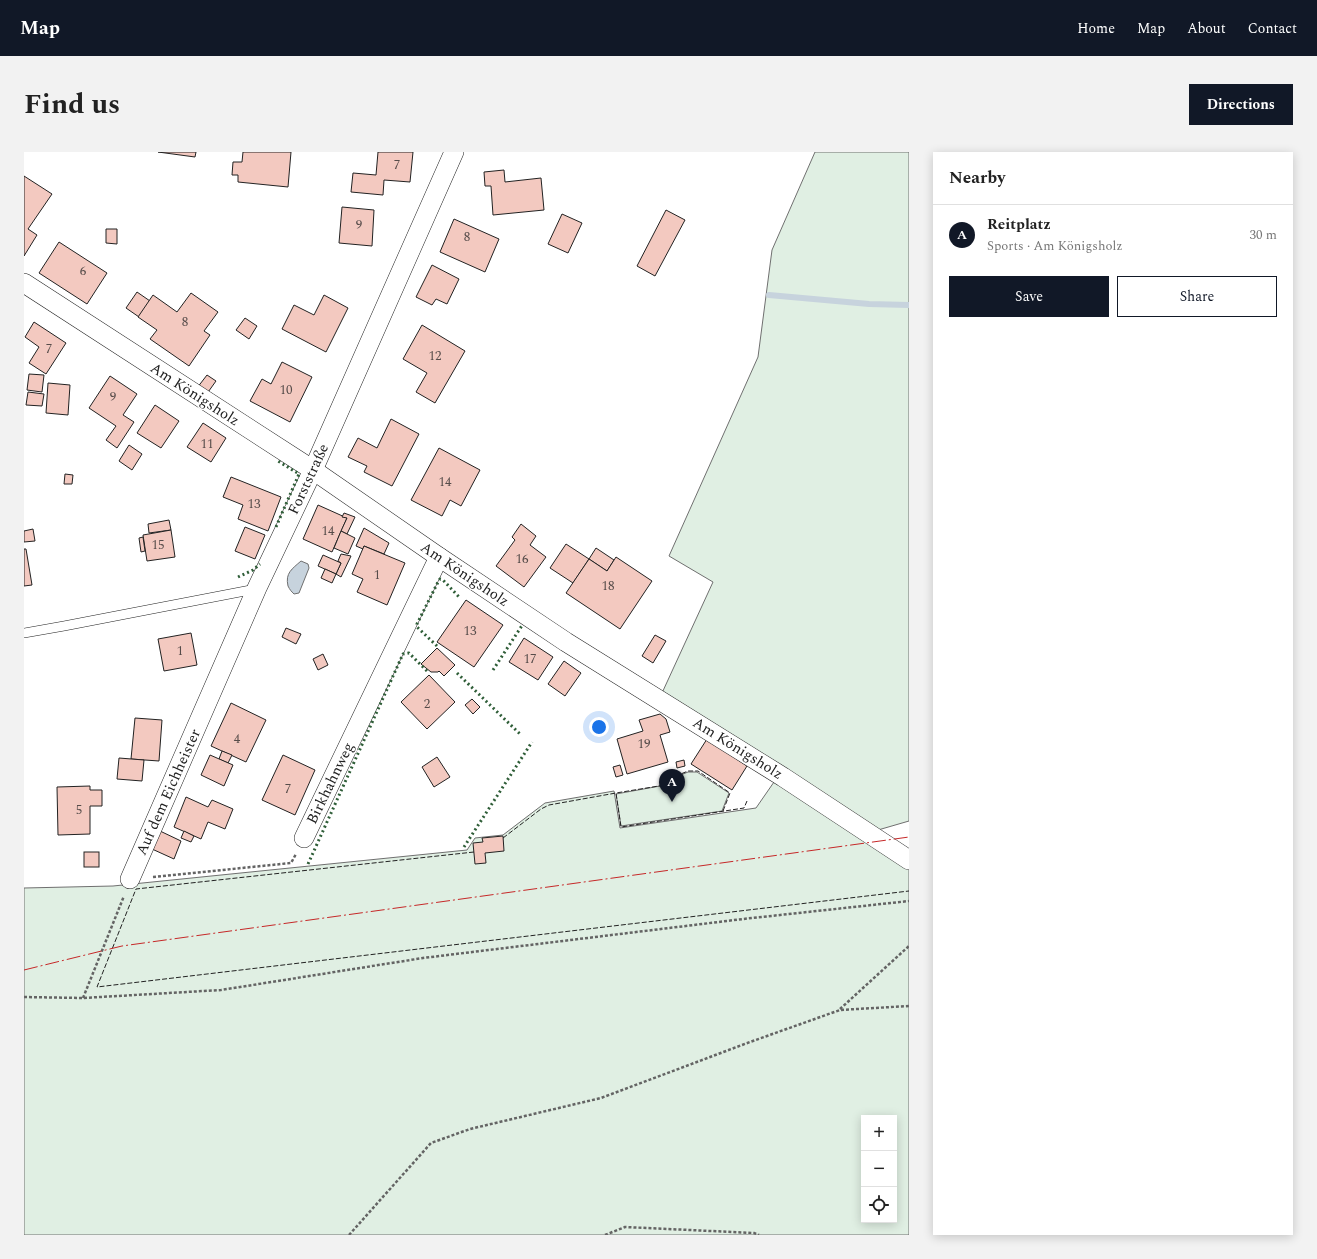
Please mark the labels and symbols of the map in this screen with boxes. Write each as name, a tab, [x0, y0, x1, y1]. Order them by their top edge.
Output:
house number: 7	[394, 155, 400, 175]
house number: 9	[356, 215, 363, 235]
house number: 8	[464, 227, 470, 247]
house number: 6	[80, 261, 87, 281]
house number: 8	[182, 312, 188, 332]
house number: 7	[46, 339, 52, 359]
house number: 12	[429, 346, 442, 366]
street label: Am Königsholz	[145, 357, 244, 432]
house number: 10	[280, 380, 293, 400]
house number: 9	[110, 387, 117, 407]
house number: 11	[201, 434, 214, 454]
street label: Forststraße	[282, 440, 335, 519]
house number: 14	[439, 472, 452, 492]
house number: 13	[248, 494, 261, 514]
house number: 14	[322, 521, 335, 541]
house number: 15	[152, 535, 165, 555]
street label: Am Königsholz	[416, 536, 514, 613]
house number: 16	[516, 549, 529, 569]
house number: 1	[374, 565, 380, 585]
house number: 18	[602, 576, 615, 596]
house number: 13	[464, 621, 477, 641]
house number: 1	[177, 641, 183, 661]
house number: 17	[524, 649, 537, 669]
house number: 2	[424, 694, 430, 714]
street label: Am Königsholz	[688, 711, 787, 785]
your location	[589, 717, 609, 737]
street label: Auf dem Eichheister	[130, 725, 207, 859]
house number: 4	[234, 729, 241, 749]
house number: 19	[638, 734, 651, 754]
street label: Birkhahnweg	[301, 738, 360, 828]
pin: A	[659, 769, 685, 802]
house number: 7	[285, 779, 291, 799]
house number: 5	[76, 800, 82, 820]

